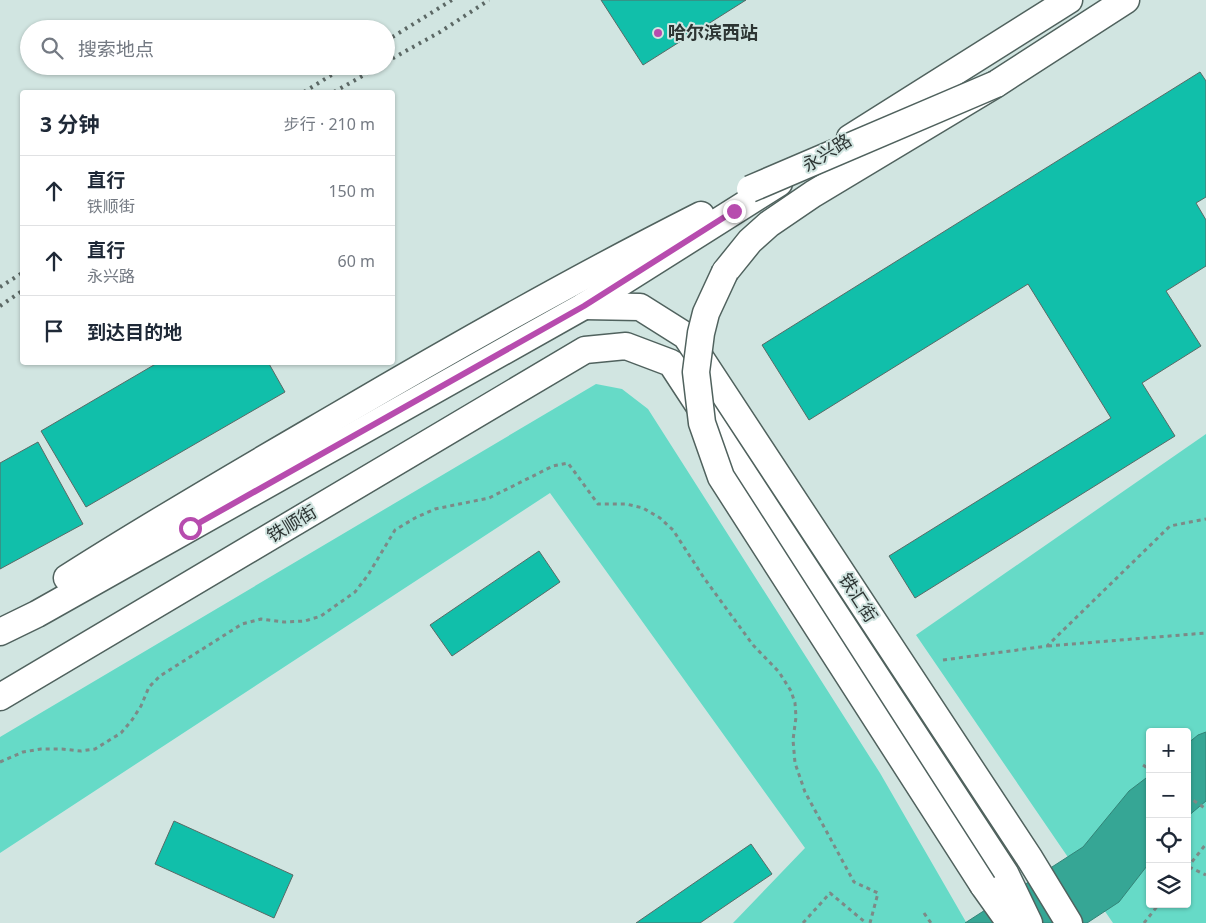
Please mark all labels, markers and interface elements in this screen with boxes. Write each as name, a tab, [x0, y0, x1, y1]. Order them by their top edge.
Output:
search box	[20, 20, 395, 75]
place label: 哈尔滨西站	[668, 20, 758, 44]
marker: 哈尔滨西站	[652, 27, 664, 39]
icon: search	[38, 34, 66, 62]
text: 搜索地点	[78, 36, 154, 62]
text: 3 分钟	[40, 110, 99, 138]
text: 步行 · 210 m	[284, 113, 375, 135]
street label: 永兴路	[797, 128, 856, 177]
text: 直行	[87, 167, 125, 193]
icon: ahead	[40, 177, 68, 205]
text: 150 m	[328, 180, 375, 202]
text: 铁顺街	[87, 195, 135, 217]
route end	[723, 200, 746, 223]
text: 直行	[87, 237, 125, 263]
icon: ahead	[40, 247, 68, 275]
text: 60 m	[338, 250, 375, 272]
text: 永兴路	[87, 265, 135, 287]
icon: arrive	[40, 317, 68, 345]
text: 到达目的地	[87, 319, 182, 345]
street label: 铁顺街	[262, 499, 321, 547]
route start	[179, 517, 202, 540]
street label: 铁汇街	[834, 568, 884, 627]
map controls	[1146, 728, 1191, 908]
button: +	[1146, 728, 1191, 773]
button: −	[1146, 773, 1191, 818]
button: locate	[1146, 818, 1191, 863]
button: layers	[1146, 863, 1191, 908]

